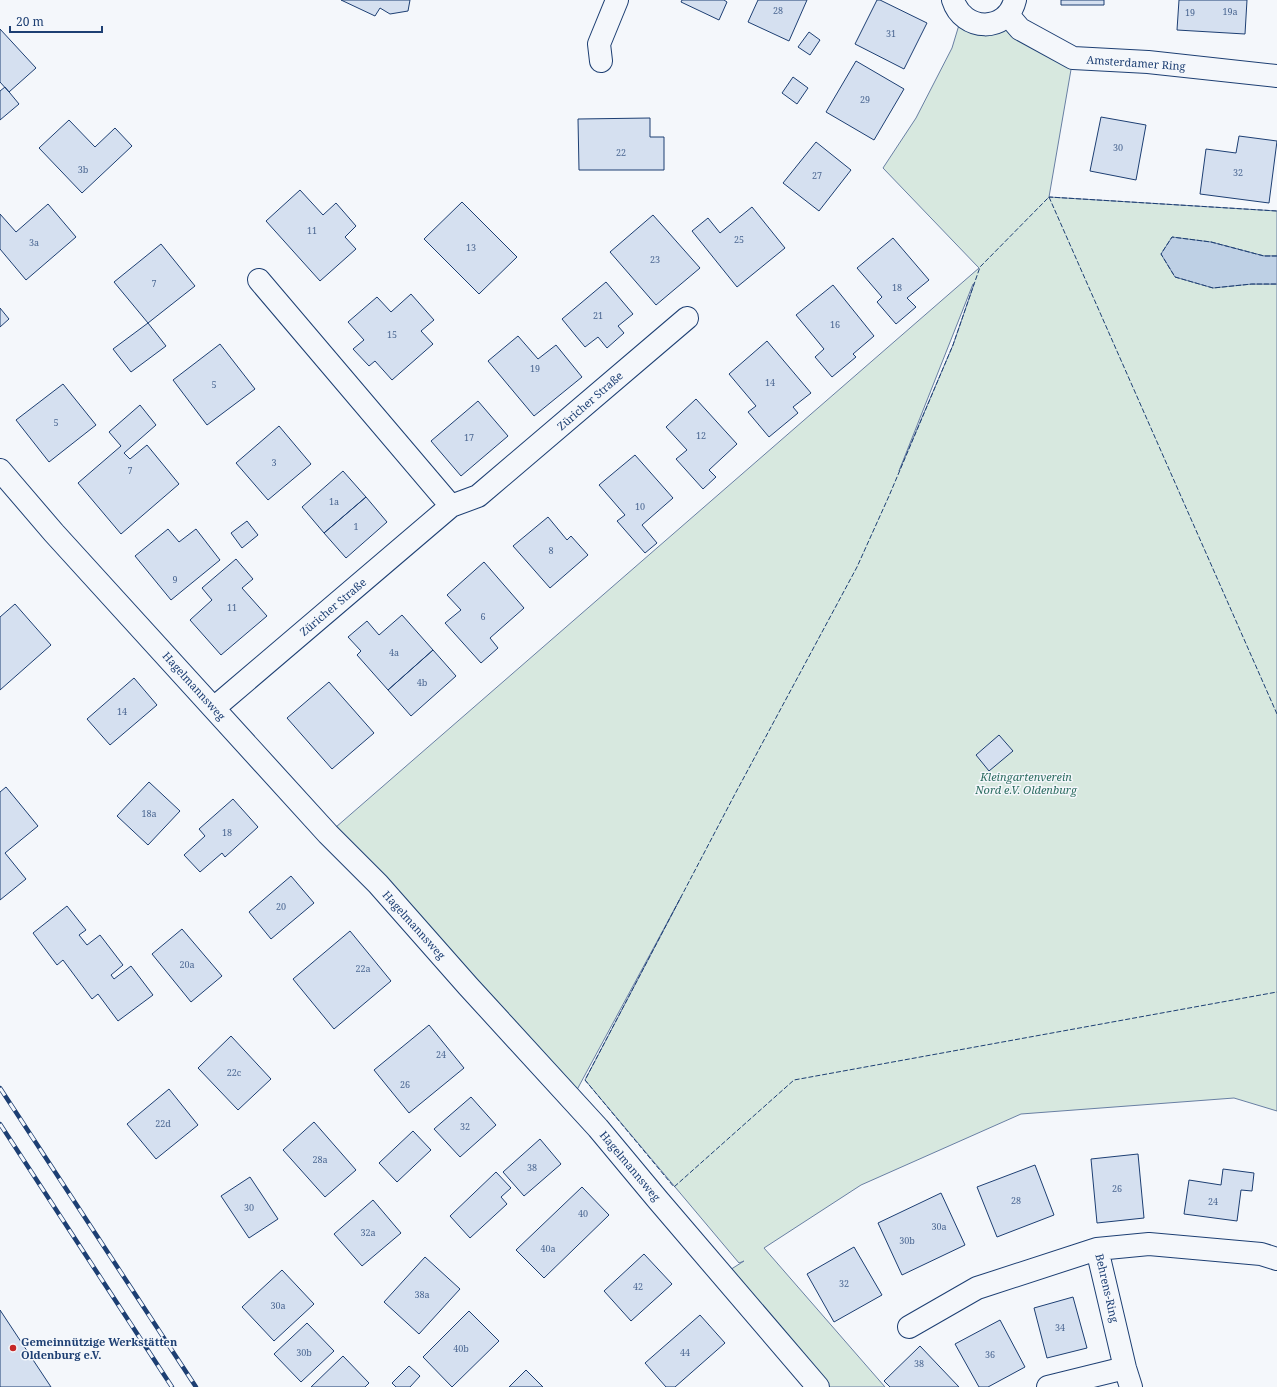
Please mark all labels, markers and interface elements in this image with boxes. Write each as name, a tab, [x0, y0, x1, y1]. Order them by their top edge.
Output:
house number: 28	[773, 4, 783, 17]
house number: 19a	[1222, 5, 1238, 18]
house number: 19	[1185, 6, 1195, 19]
scale bar	[10, 8, 102, 34]
text: 20 m	[16, 13, 44, 30]
house number: 31	[886, 27, 896, 40]
street label: Amsterdamer Ring	[1086, 52, 1186, 73]
house number: 29	[860, 93, 870, 106]
house number: 30	[1113, 141, 1123, 154]
house number: 22	[616, 146, 626, 159]
house number: 3b	[78, 163, 89, 176]
house number: 32	[1233, 166, 1243, 179]
house number: 27	[812, 169, 822, 182]
house number: 11	[307, 224, 317, 237]
house number: 25	[734, 233, 744, 246]
house number: 3a	[29, 236, 39, 249]
house number: 13	[466, 241, 476, 254]
house number: 23	[650, 253, 660, 266]
house number: 7	[151, 277, 157, 290]
house number: 18	[892, 281, 902, 294]
house number: 21	[593, 309, 603, 322]
house number: 16	[830, 318, 840, 331]
house number: 15	[387, 328, 397, 341]
house number: 19	[530, 362, 540, 375]
street label: Züricher Straße	[554, 368, 626, 433]
house number: 14	[765, 376, 775, 389]
house number: 5	[211, 378, 217, 391]
house number: 5	[53, 416, 59, 429]
house number: 12	[696, 429, 706, 442]
house number: 17	[464, 431, 474, 444]
house number: 3	[271, 456, 277, 469]
house number: 7	[127, 464, 133, 477]
house number: 1a	[329, 495, 339, 508]
house number: 10	[635, 500, 645, 513]
house number: 1	[353, 520, 359, 533]
house number: 8	[548, 544, 554, 557]
house number: 9	[172, 573, 178, 586]
street label: Züricher Straße	[296, 574, 369, 639]
house number: 11	[227, 601, 237, 614]
house number: 6	[480, 610, 486, 623]
house number: 4a	[389, 646, 399, 659]
street label: Hagelmannsweg	[160, 648, 229, 723]
house number: 4b	[417, 676, 428, 689]
house number: 14	[117, 705, 127, 718]
park label: Kleingartenverein Nord e.V. Oldenburg	[974, 769, 1078, 797]
house number: 18a	[141, 807, 157, 820]
house number: 18	[222, 826, 232, 839]
street label: Hagelmannsweg	[380, 887, 449, 962]
house number: 20	[276, 900, 286, 913]
house number: 20a	[179, 958, 195, 971]
house number: 22a	[355, 962, 371, 975]
house number: 24	[436, 1048, 446, 1061]
house number: 22c	[227, 1066, 242, 1079]
house number: 26	[400, 1078, 410, 1091]
house number: 22d	[155, 1117, 171, 1130]
house number: 32	[460, 1120, 470, 1133]
street label: Hagelmannsweg	[597, 1127, 664, 1204]
house number: 28a	[312, 1153, 328, 1166]
house number: 38	[527, 1161, 537, 1174]
house number: 26	[1112, 1182, 1122, 1195]
house number: 28	[1011, 1194, 1021, 1207]
house number: 24	[1208, 1195, 1218, 1208]
house number: 30	[244, 1201, 254, 1214]
house number: 40	[578, 1207, 588, 1220]
house number: 30a	[931, 1220, 947, 1233]
house number: 32a	[360, 1226, 376, 1239]
house number: 30b	[899, 1234, 915, 1247]
house number: 40a	[540, 1242, 556, 1255]
street label: Behrens-Ring	[1092, 1252, 1123, 1324]
house number: 32	[839, 1277, 849, 1290]
house number: 42	[633, 1280, 643, 1293]
house number: 38a	[414, 1288, 430, 1301]
house number: 30a	[270, 1299, 286, 1312]
house number: 34	[1055, 1321, 1065, 1334]
place label: Gemeinnützige Werkstätten Oldenburg e.V.	[21, 1334, 178, 1362]
house number: 40b	[453, 1342, 469, 1355]
marker: Gemeinnützige Werkstätten Oldenburg e.V.	[8, 1343, 18, 1353]
house number: 30b	[296, 1346, 312, 1359]
house number: 44	[680, 1346, 690, 1359]
house number: 36	[985, 1348, 995, 1361]
house number: 38	[914, 1357, 924, 1370]

